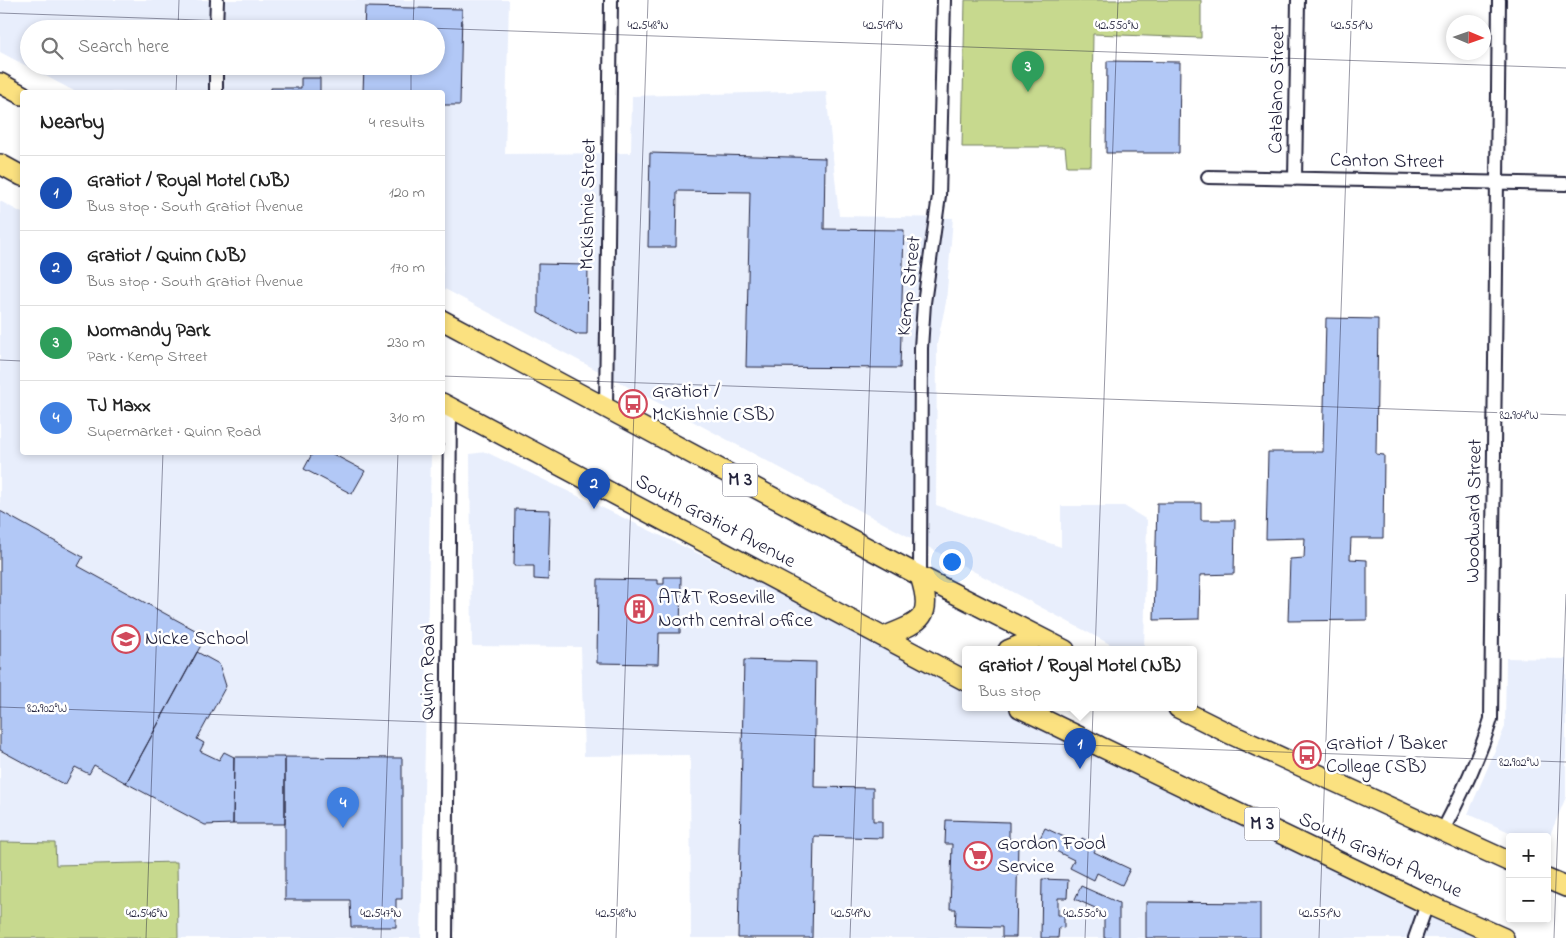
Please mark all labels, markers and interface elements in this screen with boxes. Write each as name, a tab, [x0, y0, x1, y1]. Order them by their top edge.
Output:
north arrow	[1446, 15, 1491, 60]
text: 42.548°N	[628, 17, 668, 35]
text: 42.549°N	[863, 17, 903, 35]
text: 42.550°N	[1095, 17, 1139, 35]
text: 42.551°N	[1331, 17, 1373, 35]
search box	[20, 20, 445, 75]
street label: Catalano Street	[1262, 24, 1294, 154]
icon: search	[38, 34, 66, 62]
text: Search here	[78, 34, 169, 61]
pin: 3	[1012, 51, 1044, 92]
text: Nearby	[40, 108, 104, 138]
text: 4 results	[369, 111, 425, 135]
street label: McKishnie Street	[573, 138, 605, 270]
street label: Canton Street	[1330, 147, 1445, 177]
text: Gratiot / Royal Motel (NB)	[87, 168, 289, 195]
text: 1	[53, 181, 59, 205]
text: 120 m	[389, 181, 425, 205]
text: Bus stop · South Gratiot Avenue	[87, 195, 303, 219]
street label: Kemp Street	[890, 234, 930, 337]
text: Gratiot / Quinn (NB)	[87, 243, 246, 270]
text: 2	[52, 256, 60, 280]
text: 170 m	[390, 256, 425, 280]
text: Bus stop · South Gratiot Avenue	[87, 270, 303, 294]
text: Normandy Park	[87, 318, 210, 345]
text: 3	[53, 331, 59, 355]
text: 230 m	[387, 331, 425, 355]
text: Park · Kemp Street	[87, 345, 208, 369]
place label: Gratiot / McKishnie (SB)	[652, 378, 774, 430]
bus stop icon: Gratiot / McKishnie (SB)	[618, 389, 648, 419]
text: TJ Maxx	[87, 393, 151, 420]
text: 4	[53, 406, 59, 430]
text: 310 m	[390, 406, 425, 430]
text: 82.904°W	[1499, 407, 1539, 425]
text: Supermarket · Quinn Road	[87, 420, 261, 444]
street label: Woodward Street	[1459, 438, 1491, 583]
road number: M 3	[722, 464, 758, 496]
pin: 2	[578, 468, 610, 509]
street label: South Gratiot Avenue	[630, 468, 800, 577]
your location	[939, 549, 965, 575]
place label: AT&T Roseville North central office	[658, 584, 813, 636]
building icon: AT&T Roseville North central office	[624, 594, 654, 624]
school or university icon: Nicke School	[111, 624, 141, 654]
street label: Quinn Road	[414, 624, 444, 720]
place label: Nicke School	[145, 625, 248, 654]
popup	[962, 646, 1197, 711]
text: Gratiot / Royal Motel (NB)	[978, 653, 1181, 680]
text: Bus stop	[978, 680, 1041, 704]
text: 82.902°W	[27, 700, 67, 718]
pin: 1	[1064, 728, 1096, 769]
place label: Gratiot / Baker College (SB)	[1326, 730, 1448, 783]
bus stop icon: Gratiot / Baker College (SB)	[1292, 740, 1322, 770]
text: 82.902°W	[1499, 754, 1539, 772]
pin: 4	[327, 787, 359, 828]
street label: South Gratiot Avenue	[1293, 805, 1467, 907]
road number: M 3	[1244, 808, 1280, 841]
place label: Gordon Food Service	[997, 830, 1106, 882]
map controls	[1506, 833, 1551, 923]
button: +	[1506, 833, 1551, 878]
supermarket icon: Gordon Food Service	[963, 841, 993, 871]
button: −	[1506, 878, 1551, 923]
text: 42.546°N	[126, 905, 168, 923]
text: 42.547°N	[360, 905, 402, 923]
text: 42.548°N	[596, 905, 636, 923]
text: 42.549°N	[831, 905, 871, 923]
text: 42.550°N	[1063, 905, 1107, 923]
text: 42.551°N	[1299, 905, 1341, 923]

